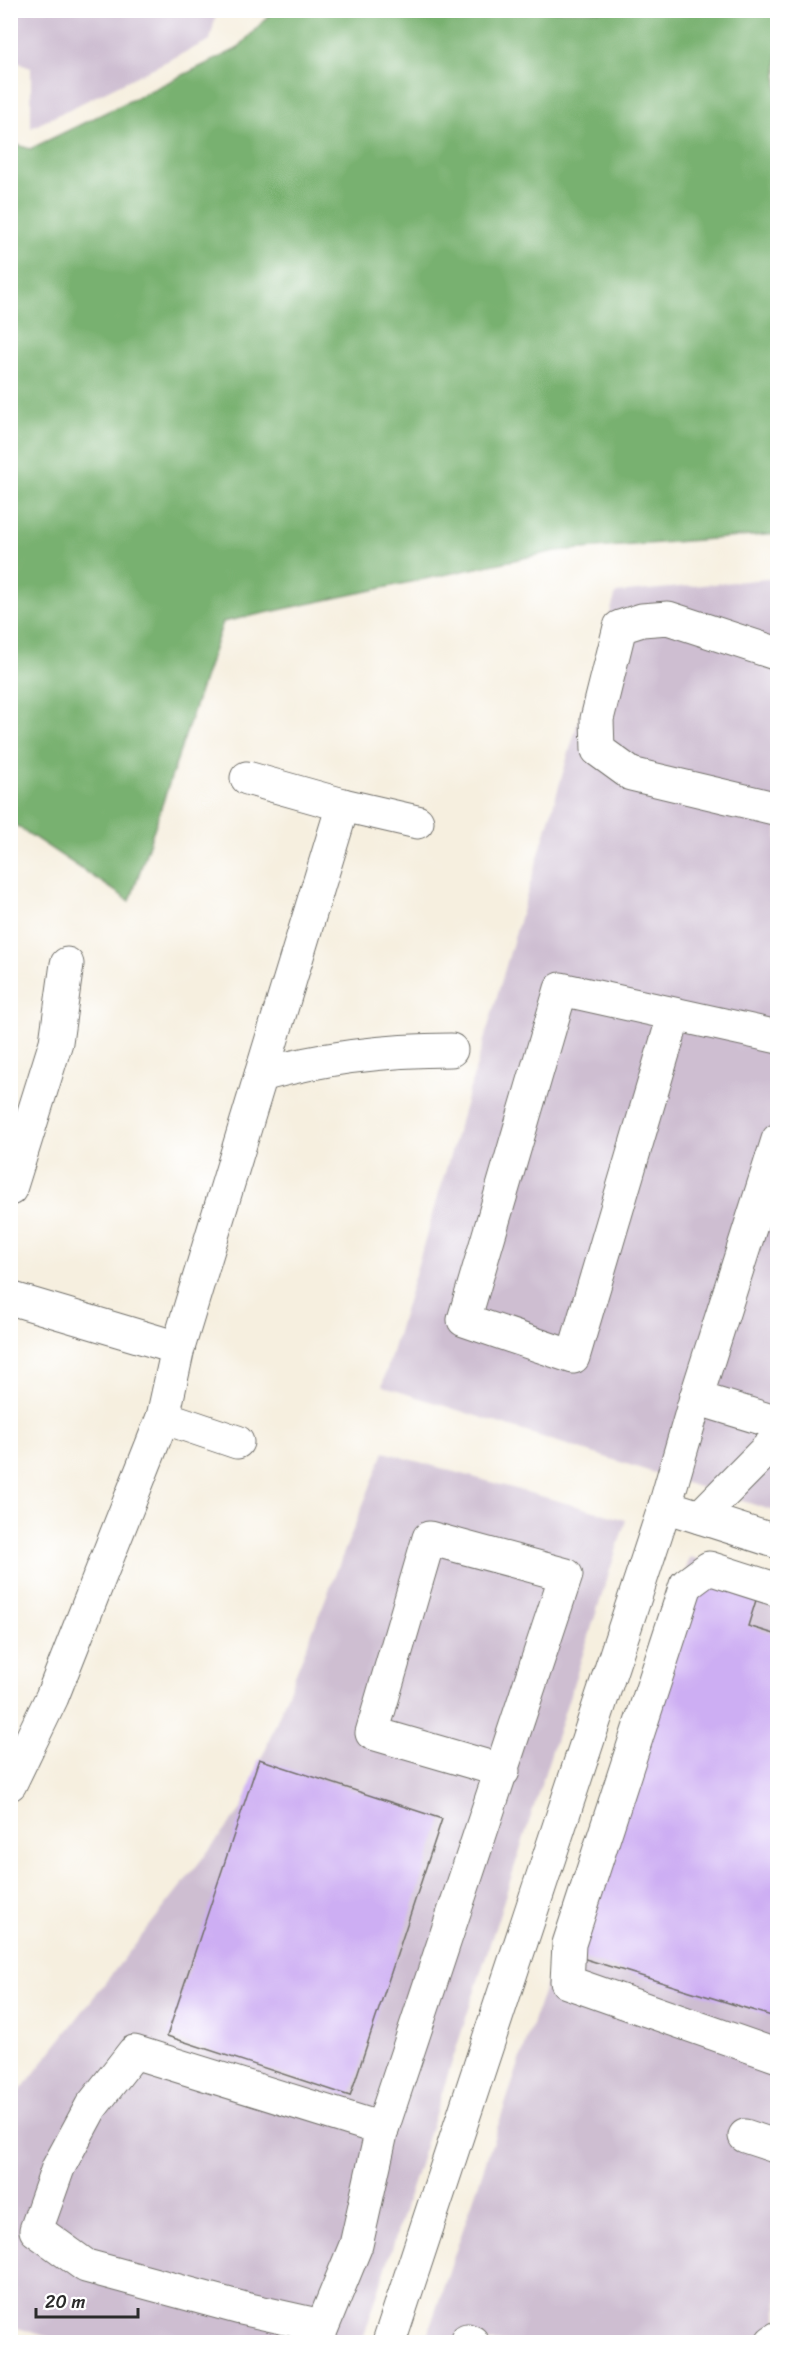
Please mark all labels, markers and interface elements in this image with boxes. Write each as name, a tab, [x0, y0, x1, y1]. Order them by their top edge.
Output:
scale bar	[36, 2281, 138, 2319]
text: 20 m	[45, 2286, 85, 2318]

